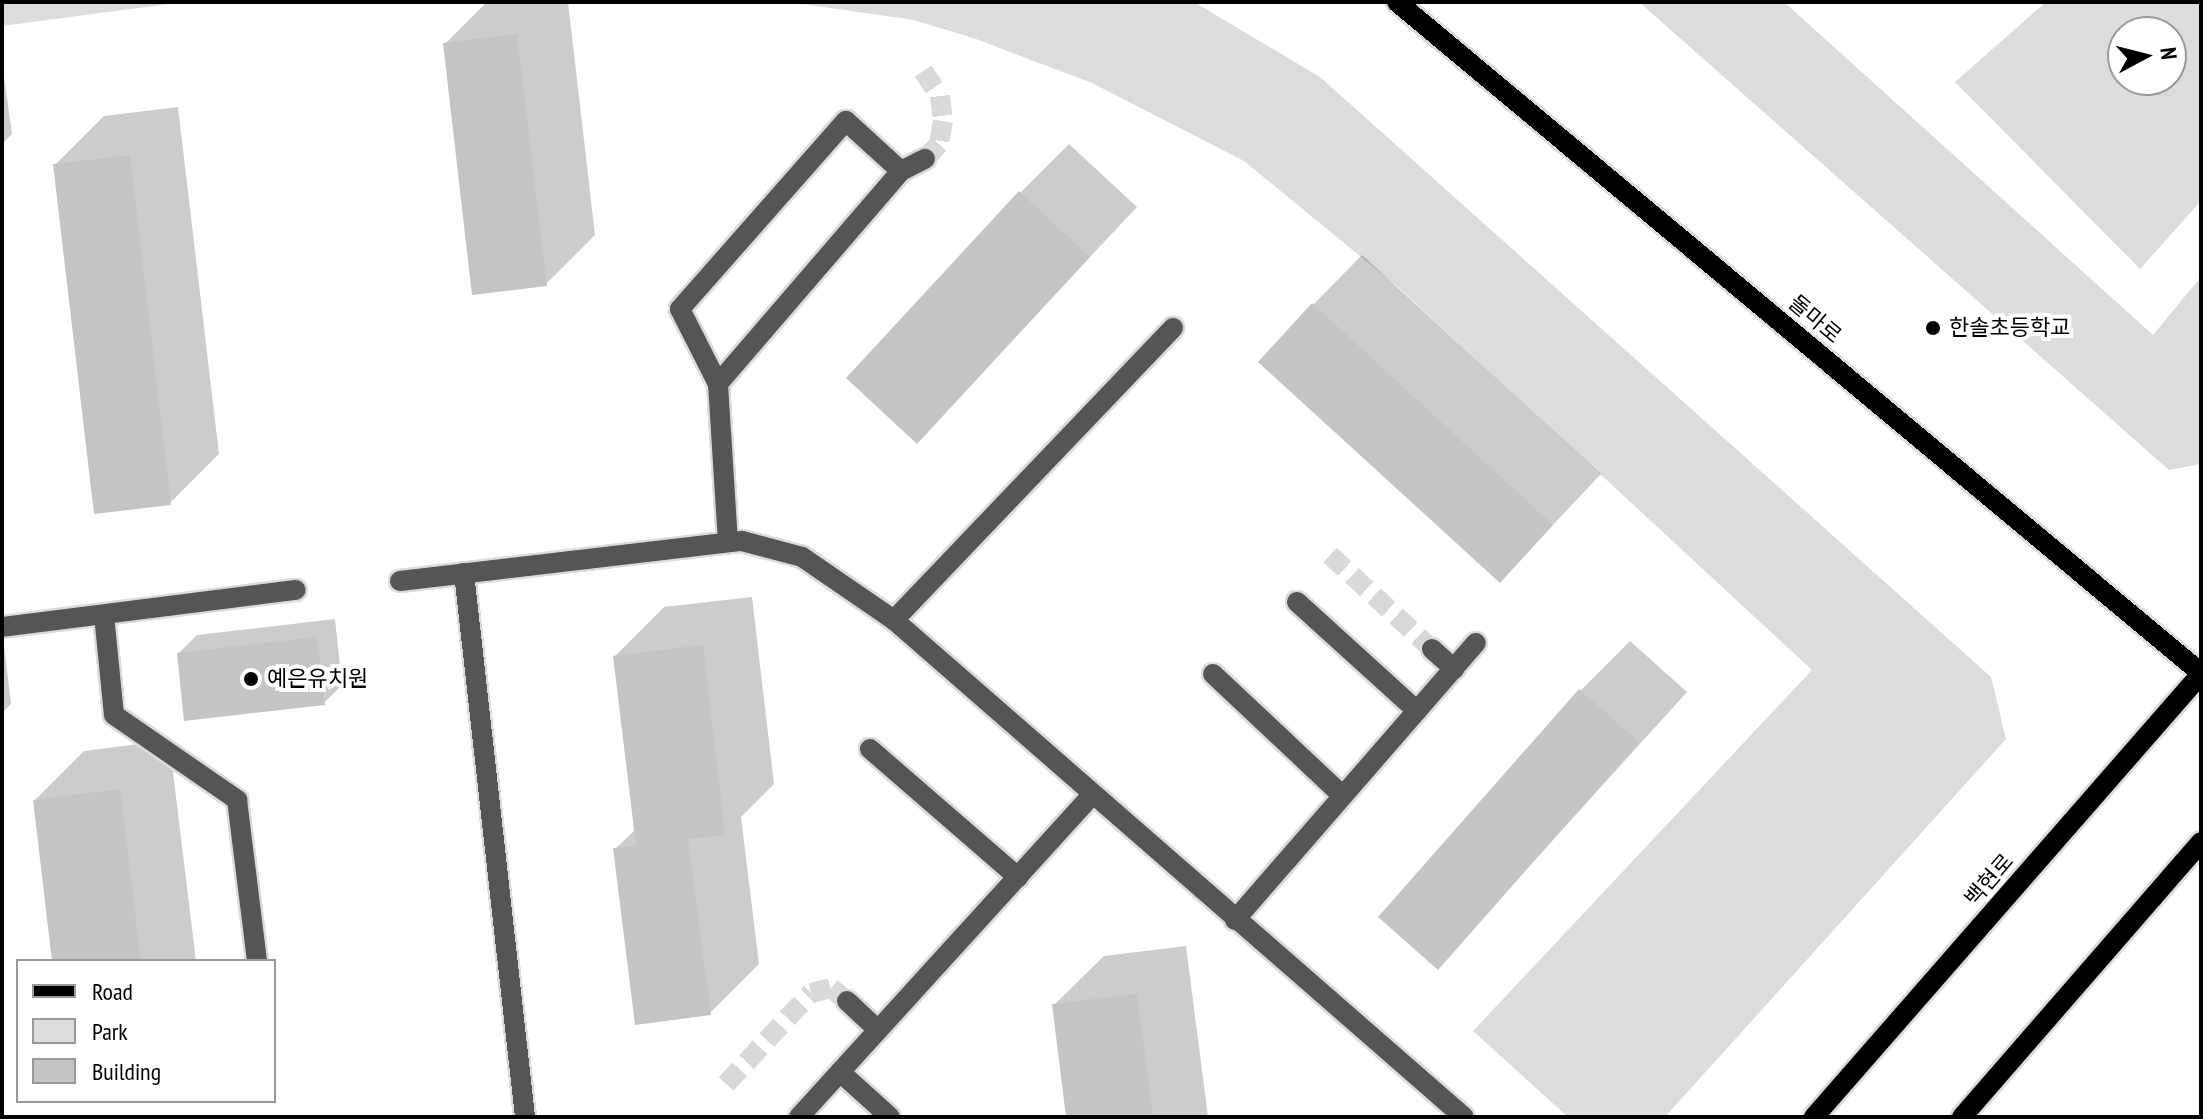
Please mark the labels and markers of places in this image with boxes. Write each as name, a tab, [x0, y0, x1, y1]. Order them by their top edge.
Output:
place label: 한솔초등학교	[1949, 315, 2070, 341]
marker: 한솔초등학교	[1924, 319, 1942, 337]
place label: 예은유치원	[267, 666, 368, 692]
marker: 예은유치원	[242, 670, 260, 688]

